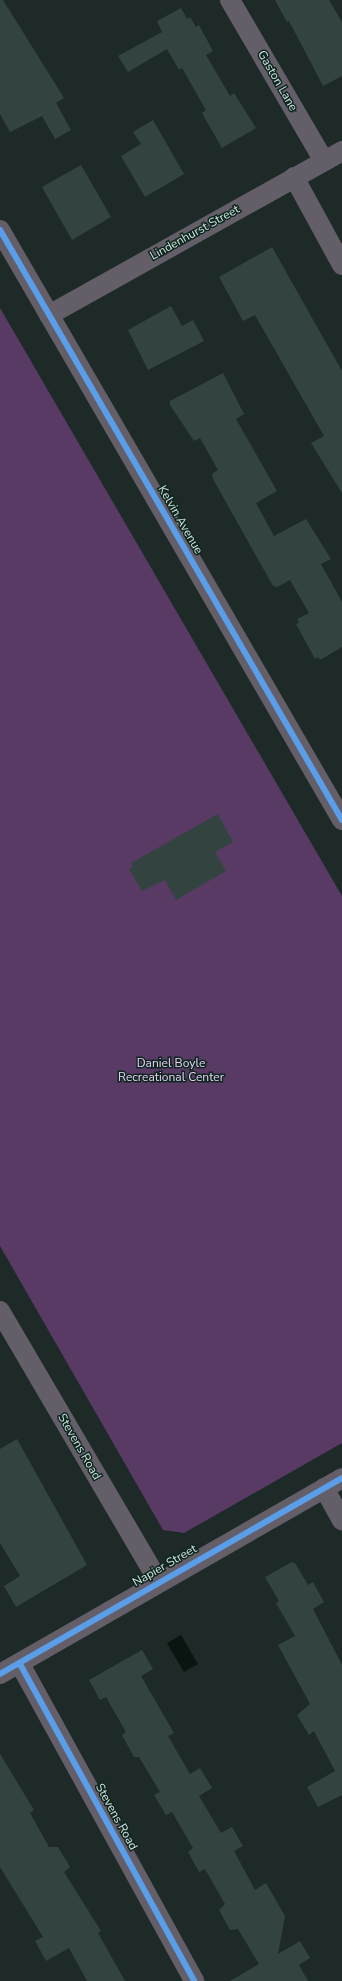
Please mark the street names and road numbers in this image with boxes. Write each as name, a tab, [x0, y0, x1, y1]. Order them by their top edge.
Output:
street label: Gaston Lane	[254, 48, 300, 114]
street label: Lindenhurst Street	[148, 203, 242, 263]
street label: Kelvin Avenue	[155, 483, 205, 557]
street label: Stevens Road	[54, 1411, 104, 1483]
street label: Napier Street	[130, 1542, 200, 1590]
street label: Stevens Road	[92, 1781, 140, 1853]

